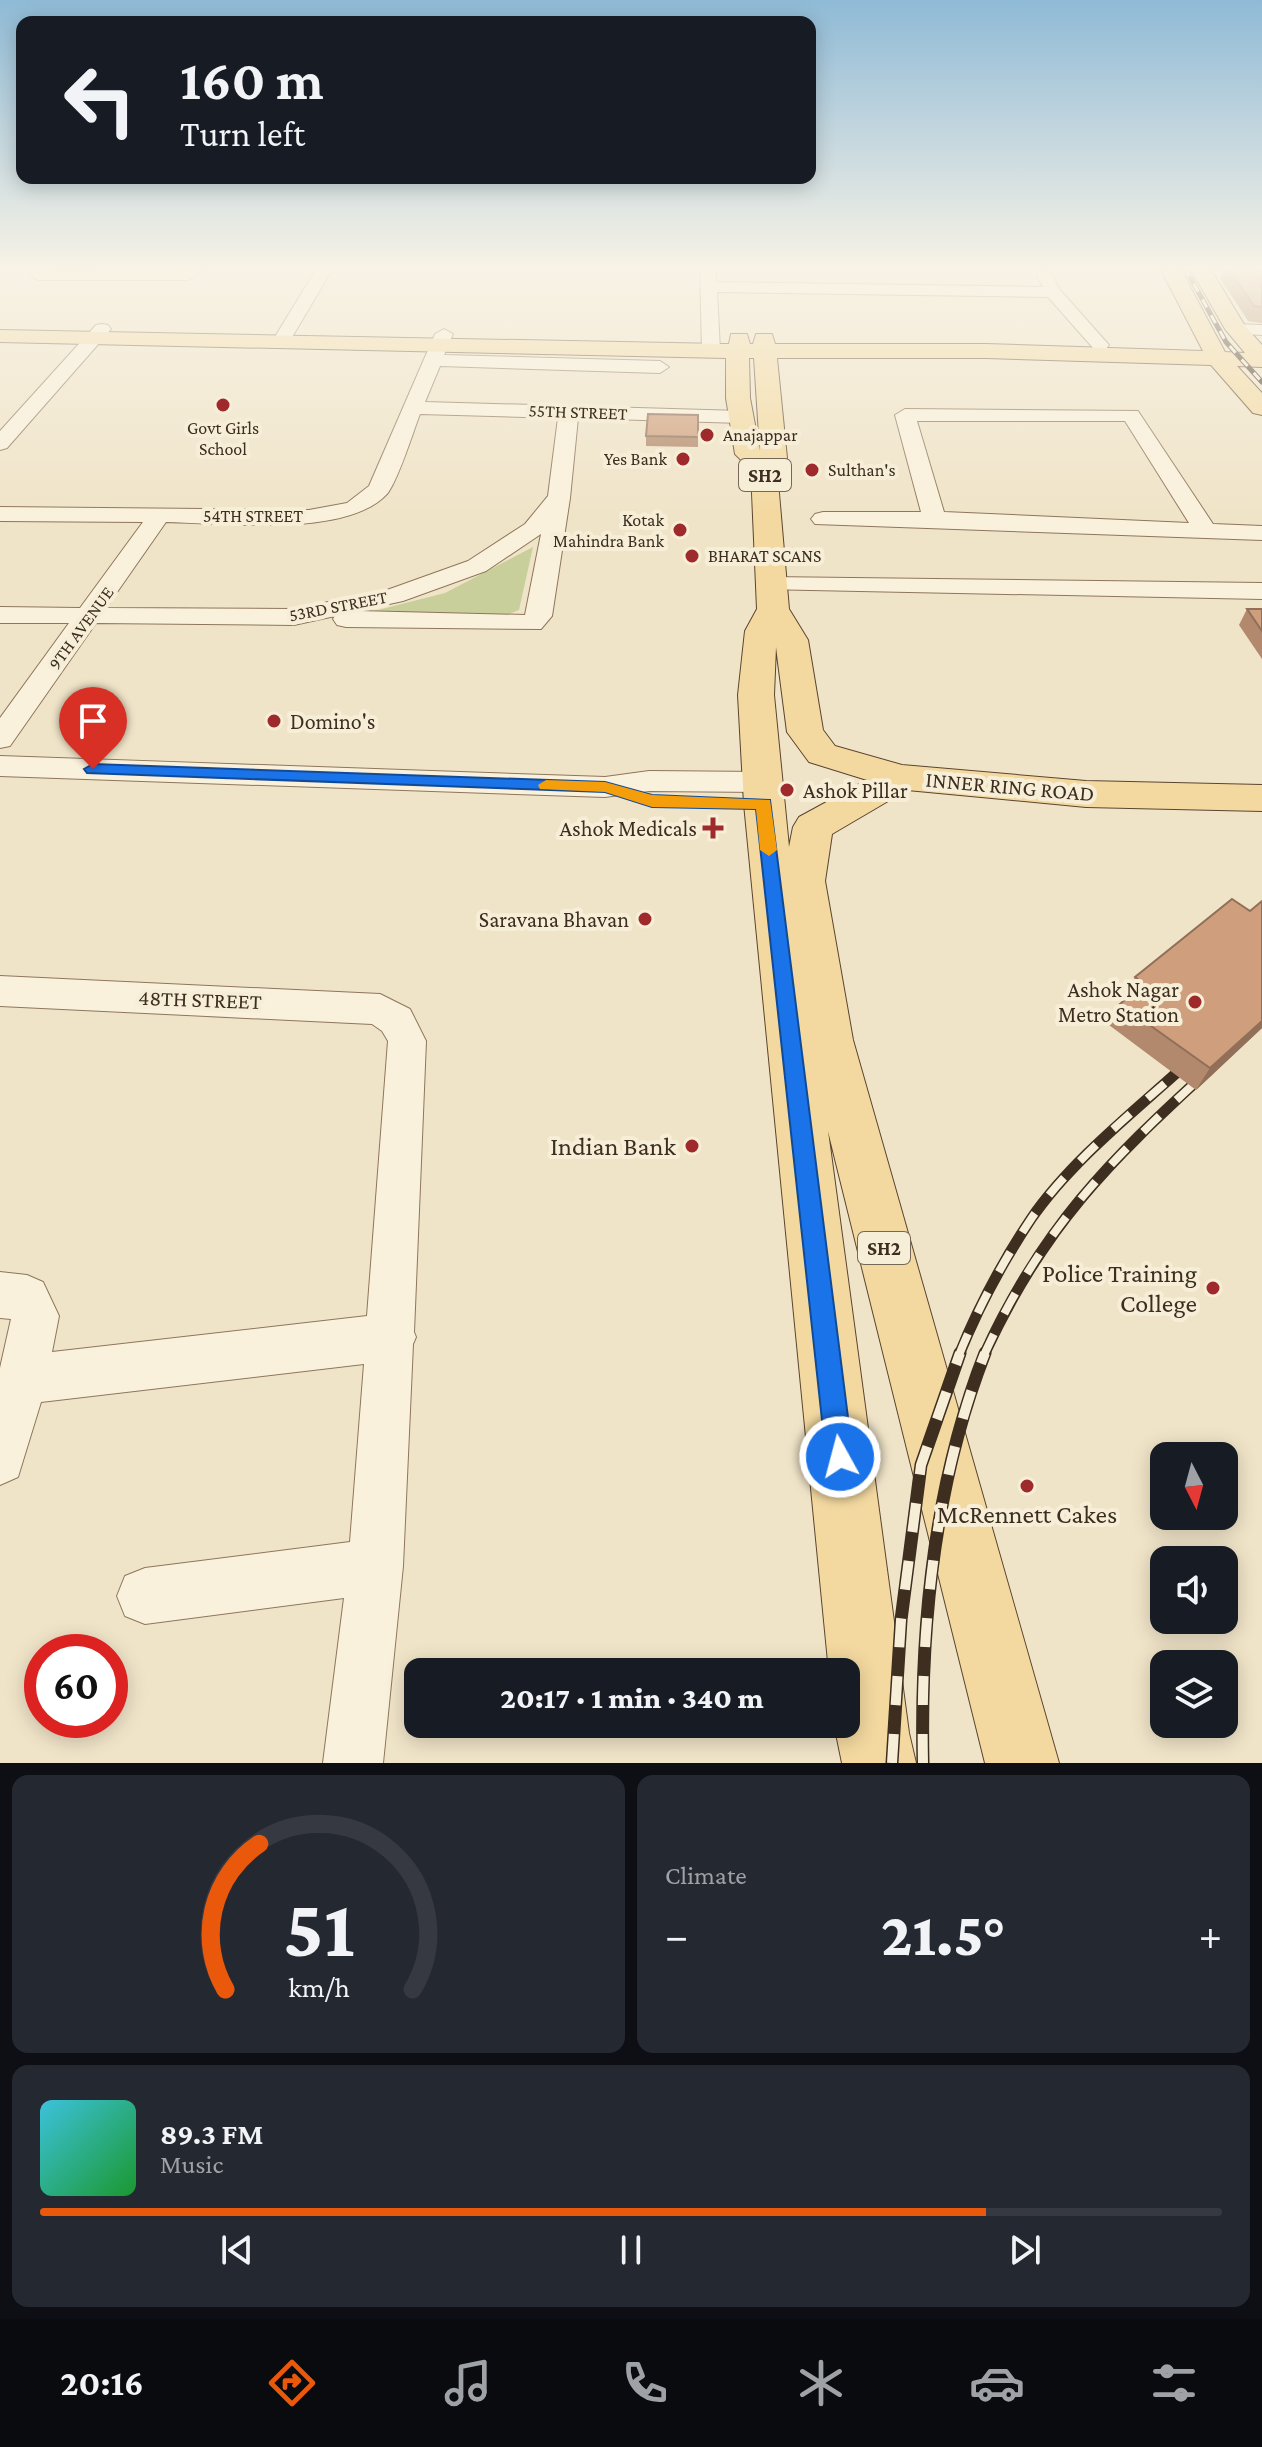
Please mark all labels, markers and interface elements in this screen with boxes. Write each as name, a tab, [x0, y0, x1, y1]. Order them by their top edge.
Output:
icon: left	[48, 48, 152, 152]
text: 160 m	[180, 49, 324, 111]
text: Turn left	[180, 114, 305, 154]
marker: Govt Girls School	[214, 396, 232, 414]
street label: 55TH STREET	[528, 400, 628, 424]
place label: Govt Girls School	[187, 418, 259, 459]
place label: Anajappar	[723, 425, 798, 446]
marker: Anajappar	[698, 426, 716, 444]
place label: Yes Bank	[604, 449, 667, 469]
marker: Yes Bank	[674, 450, 692, 468]
road number: SH2	[739, 459, 791, 491]
place label: Sulthan's	[828, 460, 896, 480]
marker: Sulthan's	[803, 461, 821, 479]
street label: 54TH STREET	[203, 506, 303, 526]
place label: Kotak Mahindra Bank	[553, 510, 664, 551]
marker: Kotak Mahindra Bank	[671, 521, 689, 539]
place label: BHARAT SCANS	[708, 546, 821, 566]
marker: BHARAT SCANS	[683, 547, 701, 565]
street label: 9TH AVENUE	[44, 583, 118, 673]
street label: 53RD STREET	[287, 587, 389, 625]
pin	[59, 687, 127, 769]
icon: arrive	[71, 699, 115, 743]
place label: Domino's	[290, 709, 375, 734]
marker: Domino's	[265, 712, 283, 730]
street label: INNER RING ROAD	[925, 767, 1095, 806]
place label: Ashok Pillar	[803, 778, 908, 803]
marker: Ashok Pillar	[778, 781, 796, 799]
place label: Ashok Medicals	[560, 816, 697, 841]
marker: Ashok Medicals	[704, 819, 722, 837]
place label: Saravana Bhavan	[479, 907, 629, 932]
marker: Saravana Bhavan	[636, 910, 654, 928]
place label: Ashok Nagar Metro Station	[1058, 977, 1179, 1027]
street label: 48TH STREET	[138, 985, 262, 1014]
marker: Ashok Nagar Metro Station	[1186, 993, 1204, 1011]
place label: Indian Bank	[550, 1132, 677, 1161]
marker: Indian Bank	[683, 1137, 701, 1155]
road number: SH2	[858, 1232, 910, 1264]
place label: Police Training College	[1042, 1259, 1197, 1318]
marker: Police Training College	[1204, 1279, 1222, 1297]
position arrow	[798, 1415, 882, 1499]
north arrow	[1150, 1442, 1238, 1530]
map controls	[1150, 1442, 1238, 1738]
marker: McRennett Cakes	[1018, 1477, 1036, 1495]
place label: McRennett Cakes	[937, 1500, 1117, 1529]
button: sound	[1150, 1546, 1238, 1634]
speed limit sign: 60	[24, 1634, 128, 1738]
button: layers	[1150, 1650, 1238, 1738]
text: 20:17 · 1 min · 340 m	[500, 1681, 764, 1714]
text: Climate	[665, 1861, 747, 1890]
text: 51	[283, 1881, 354, 1974]
text: 21.5°	[881, 1901, 1006, 1968]
text: −	[665, 1911, 688, 1959]
text: +	[1199, 1911, 1222, 1959]
text: km/h	[288, 1971, 349, 2003]
text: 89.3 FM	[160, 2117, 263, 2150]
text: Music	[160, 2150, 223, 2179]
icon: previous	[215, 2228, 259, 2272]
icon: pause	[609, 2228, 653, 2272]
icon: next	[1003, 2228, 1047, 2272]
icon: directions	[264, 2355, 320, 2411]
icon: music	[440, 2355, 496, 2411]
icon: phone	[617, 2355, 673, 2411]
icon: climate	[793, 2355, 849, 2411]
icon: car	[969, 2355, 1025, 2411]
icon: filters	[1146, 2355, 1202, 2411]
text: 20:16	[60, 2363, 144, 2403]

